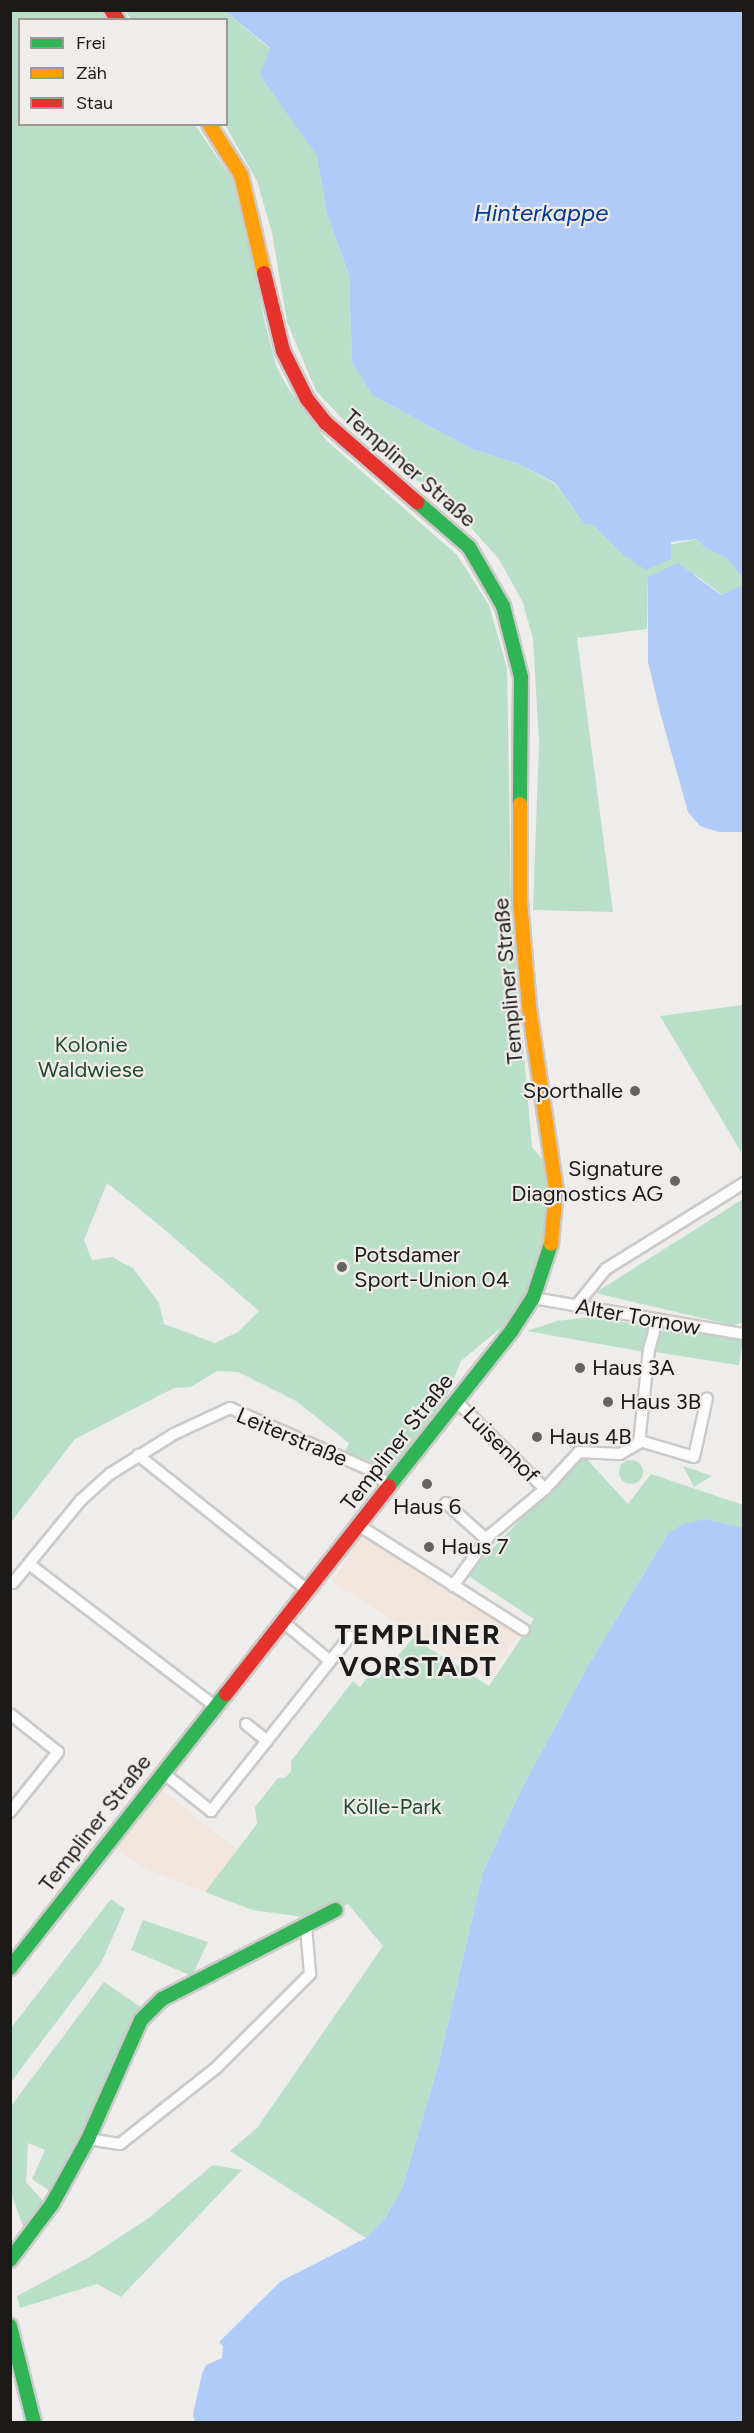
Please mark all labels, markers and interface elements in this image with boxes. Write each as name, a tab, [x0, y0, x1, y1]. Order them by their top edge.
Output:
legend	[18, 18, 228, 126]
text: Frei	[76, 32, 106, 54]
text: Zäh	[76, 62, 107, 84]
text: Stau	[76, 92, 113, 114]
water label: Hinterkappe	[474, 199, 608, 227]
street label: Templiner Straße	[339, 403, 481, 533]
street label: Templiner Straße	[488, 897, 528, 1065]
park label: Kolonie Waldwiese	[38, 1031, 144, 1082]
place label: Sporthalle	[523, 1078, 623, 1104]
marker: Sporthalle	[628, 1084, 642, 1098]
place label: Signature Diagnostics AG	[511, 1155, 663, 1206]
marker: Signature Diagnostics AG	[668, 1174, 682, 1188]
place label: Potsdamer Sport-Union 04	[354, 1241, 509, 1292]
marker: Potsdamer Sport-Union 04	[335, 1260, 349, 1274]
street label: Alter Tornow	[574, 1293, 702, 1341]
place label: Haus 3A	[592, 1355, 675, 1381]
marker: Haus 3A	[573, 1361, 587, 1375]
street label: Templiner Straße	[335, 1368, 459, 1516]
place label: Haus 3B	[620, 1389, 701, 1415]
marker: Haus 3B	[601, 1395, 615, 1409]
street label: Leiterstraße	[233, 1402, 351, 1472]
street label: Luisenhof	[458, 1402, 544, 1488]
place label: Haus 4B	[549, 1424, 632, 1450]
marker: Haus 4B	[530, 1430, 544, 1444]
marker: Haus 6	[420, 1477, 434, 1491]
place label: Haus 6	[393, 1494, 461, 1520]
place label: Haus 7	[441, 1534, 509, 1560]
marker: Haus 7	[422, 1540, 436, 1554]
district label: TEMPLINER VORSTADT	[335, 1617, 501, 1683]
street label: Templiner Straße	[33, 1749, 157, 1897]
park label: Kölle-Park	[343, 1794, 441, 1820]

